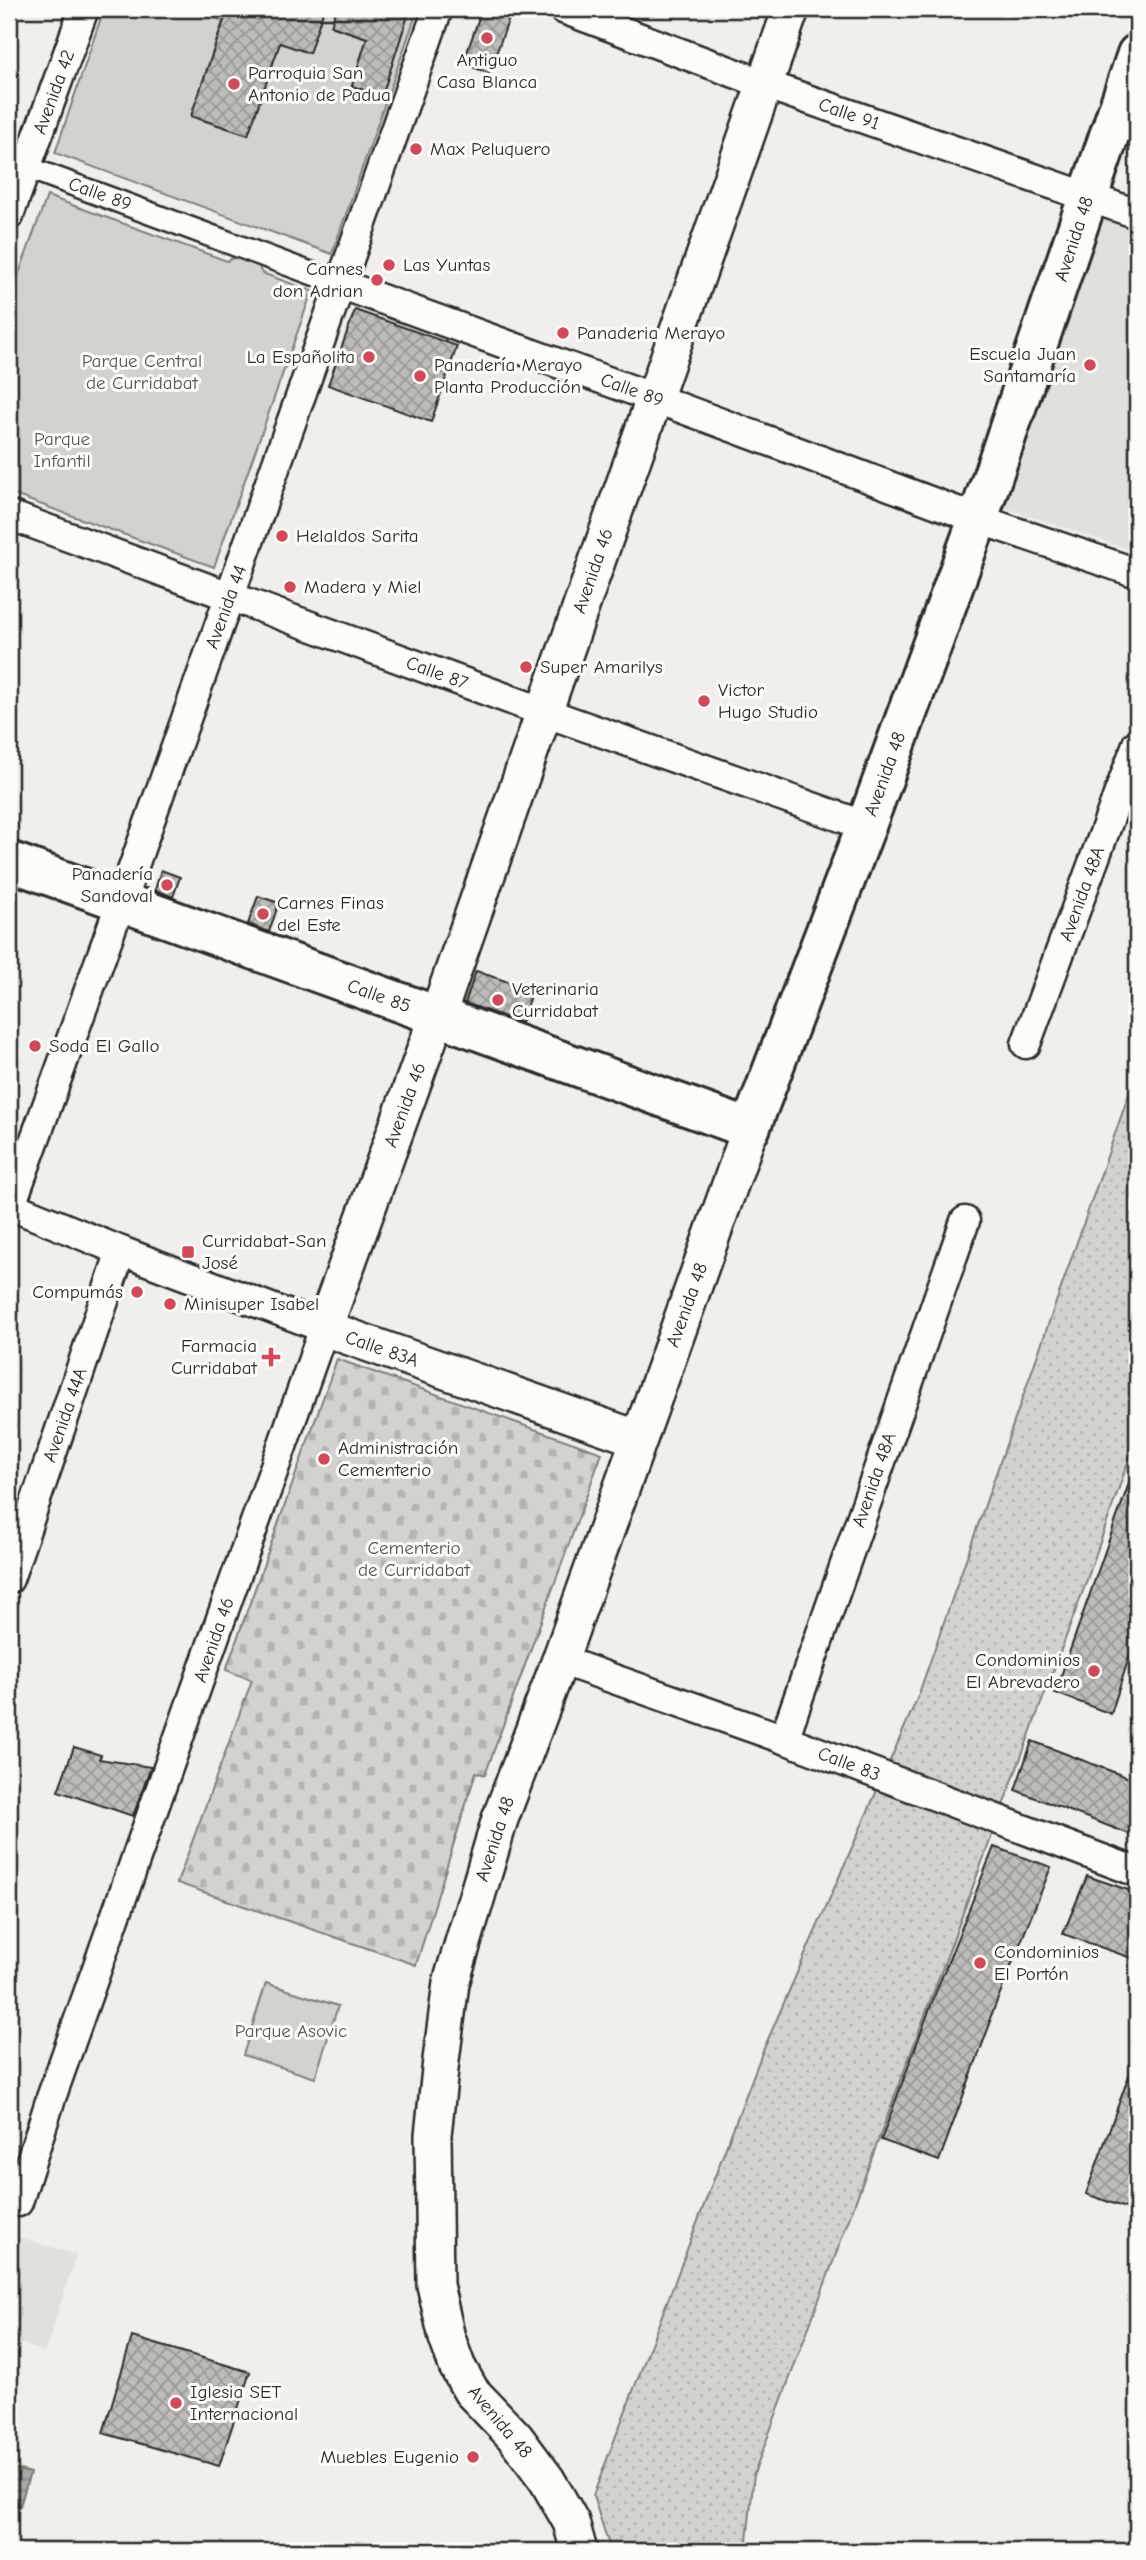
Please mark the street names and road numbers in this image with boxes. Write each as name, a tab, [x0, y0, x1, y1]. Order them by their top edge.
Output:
street label: Avenida 42	[29, 47, 79, 137]
street label: Calle 91	[816, 93, 882, 135]
street label: Calle 89	[65, 172, 135, 216]
street label: Avenida 48	[1050, 194, 1098, 284]
street label: Calle 89	[597, 368, 667, 412]
street label: Avenida 46	[568, 526, 618, 616]
street label: Avenida 44	[201, 562, 251, 652]
street label: Calle 87	[403, 652, 471, 694]
street label: Avenida 48	[860, 729, 910, 819]
street label: Avenida 48A	[1055, 844, 1109, 944]
street label: Calle 85	[344, 974, 414, 1018]
street label: Avenida 46	[380, 1060, 430, 1150]
street label: Avenida 48	[662, 1260, 712, 1350]
street label: Calle 83A	[342, 1326, 422, 1372]
street label: Avenida 44A	[39, 1365, 91, 1465]
street label: Avenida 48A	[847, 1430, 901, 1530]
street label: Avenida 46	[189, 1595, 239, 1685]
street label: Calle 83	[815, 1742, 883, 1786]
street label: Avenida 48	[471, 1794, 519, 1884]
street label: Avenida 48	[463, 2381, 537, 2463]

